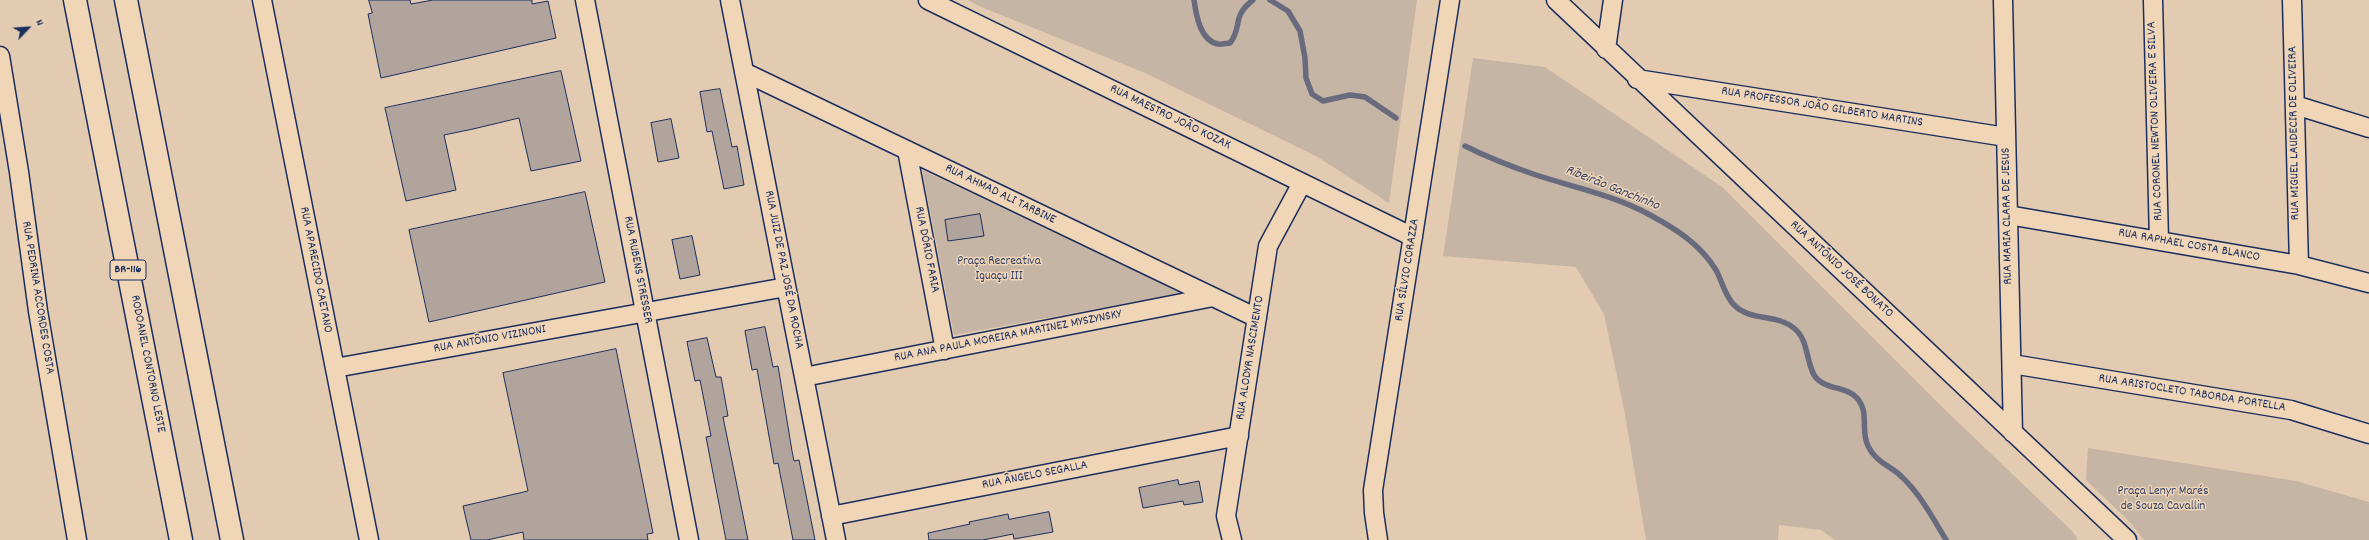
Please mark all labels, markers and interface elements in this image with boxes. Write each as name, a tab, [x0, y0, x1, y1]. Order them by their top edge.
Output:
north arrow	[8, 8, 48, 48]
text: N	[30, 17, 47, 29]
street label: RUA CORONEL NEWTON OLIVEIRA E SILVA	[2145, 21, 2167, 221]
street label: RUA MIGUEL LAUDECIR DE OLIVEIRA	[2286, 46, 2304, 220]
street label: RUA MAESTRO JOÃO KOZAK	[1107, 82, 1233, 154]
street label: RUA PROFESSOR JOÃO GILBERTO MARTINS	[1720, 84, 1924, 132]
street label: RUA MARIA CLARA DE JESUS	[1999, 147, 2017, 285]
street label: RUA AHMAD ALI TARBINE	[942, 161, 1058, 229]
water label: Ribeirão Ganchinho	[1563, 163, 1661, 215]
street label: RUA JUIZ DE PAZ JOSÉ DA ROCHA	[760, 189, 806, 351]
street label: RUA APARECIDO CAETANO	[295, 206, 335, 334]
street label: RUA DÓRIO FARIA	[910, 206, 942, 294]
street label: RUA RUBENS STRESSER	[619, 215, 655, 325]
street label: RUA SÍLVIO CORAZZA	[1392, 217, 1424, 323]
street label: RUA ANTÔNIO JOSÉ BONATO	[1786, 218, 1896, 322]
street label: RUA PEDRINA ACCORDES COSTA	[17, 220, 57, 376]
street label: RUA RAPHAEL COSTA BLANCO	[2117, 226, 2261, 266]
park label: Praça Recreativa Iguaçu III	[957, 254, 1041, 285]
road number: BR-116	[110, 260, 146, 280]
street label: RODOANEL CONTORNO LESTE	[126, 294, 168, 434]
street label: RUA ALODYR NASCIMENTO	[1233, 295, 1269, 421]
street label: RUA ANA PAULA MOREIRA MARTINEZ MYSZYNSKY	[893, 307, 1123, 367]
street label: RUA ANTÔNIO VIZINONI	[433, 322, 547, 358]
street label: RUA ARISTOCLETO TABORDA PORTELLA	[2097, 371, 2287, 417]
street label: RUA ÂNGELO SEGALLA	[981, 458, 1089, 494]
park label: Praça Lenyr Marés de Souza Cavallin	[2118, 484, 2208, 515]

